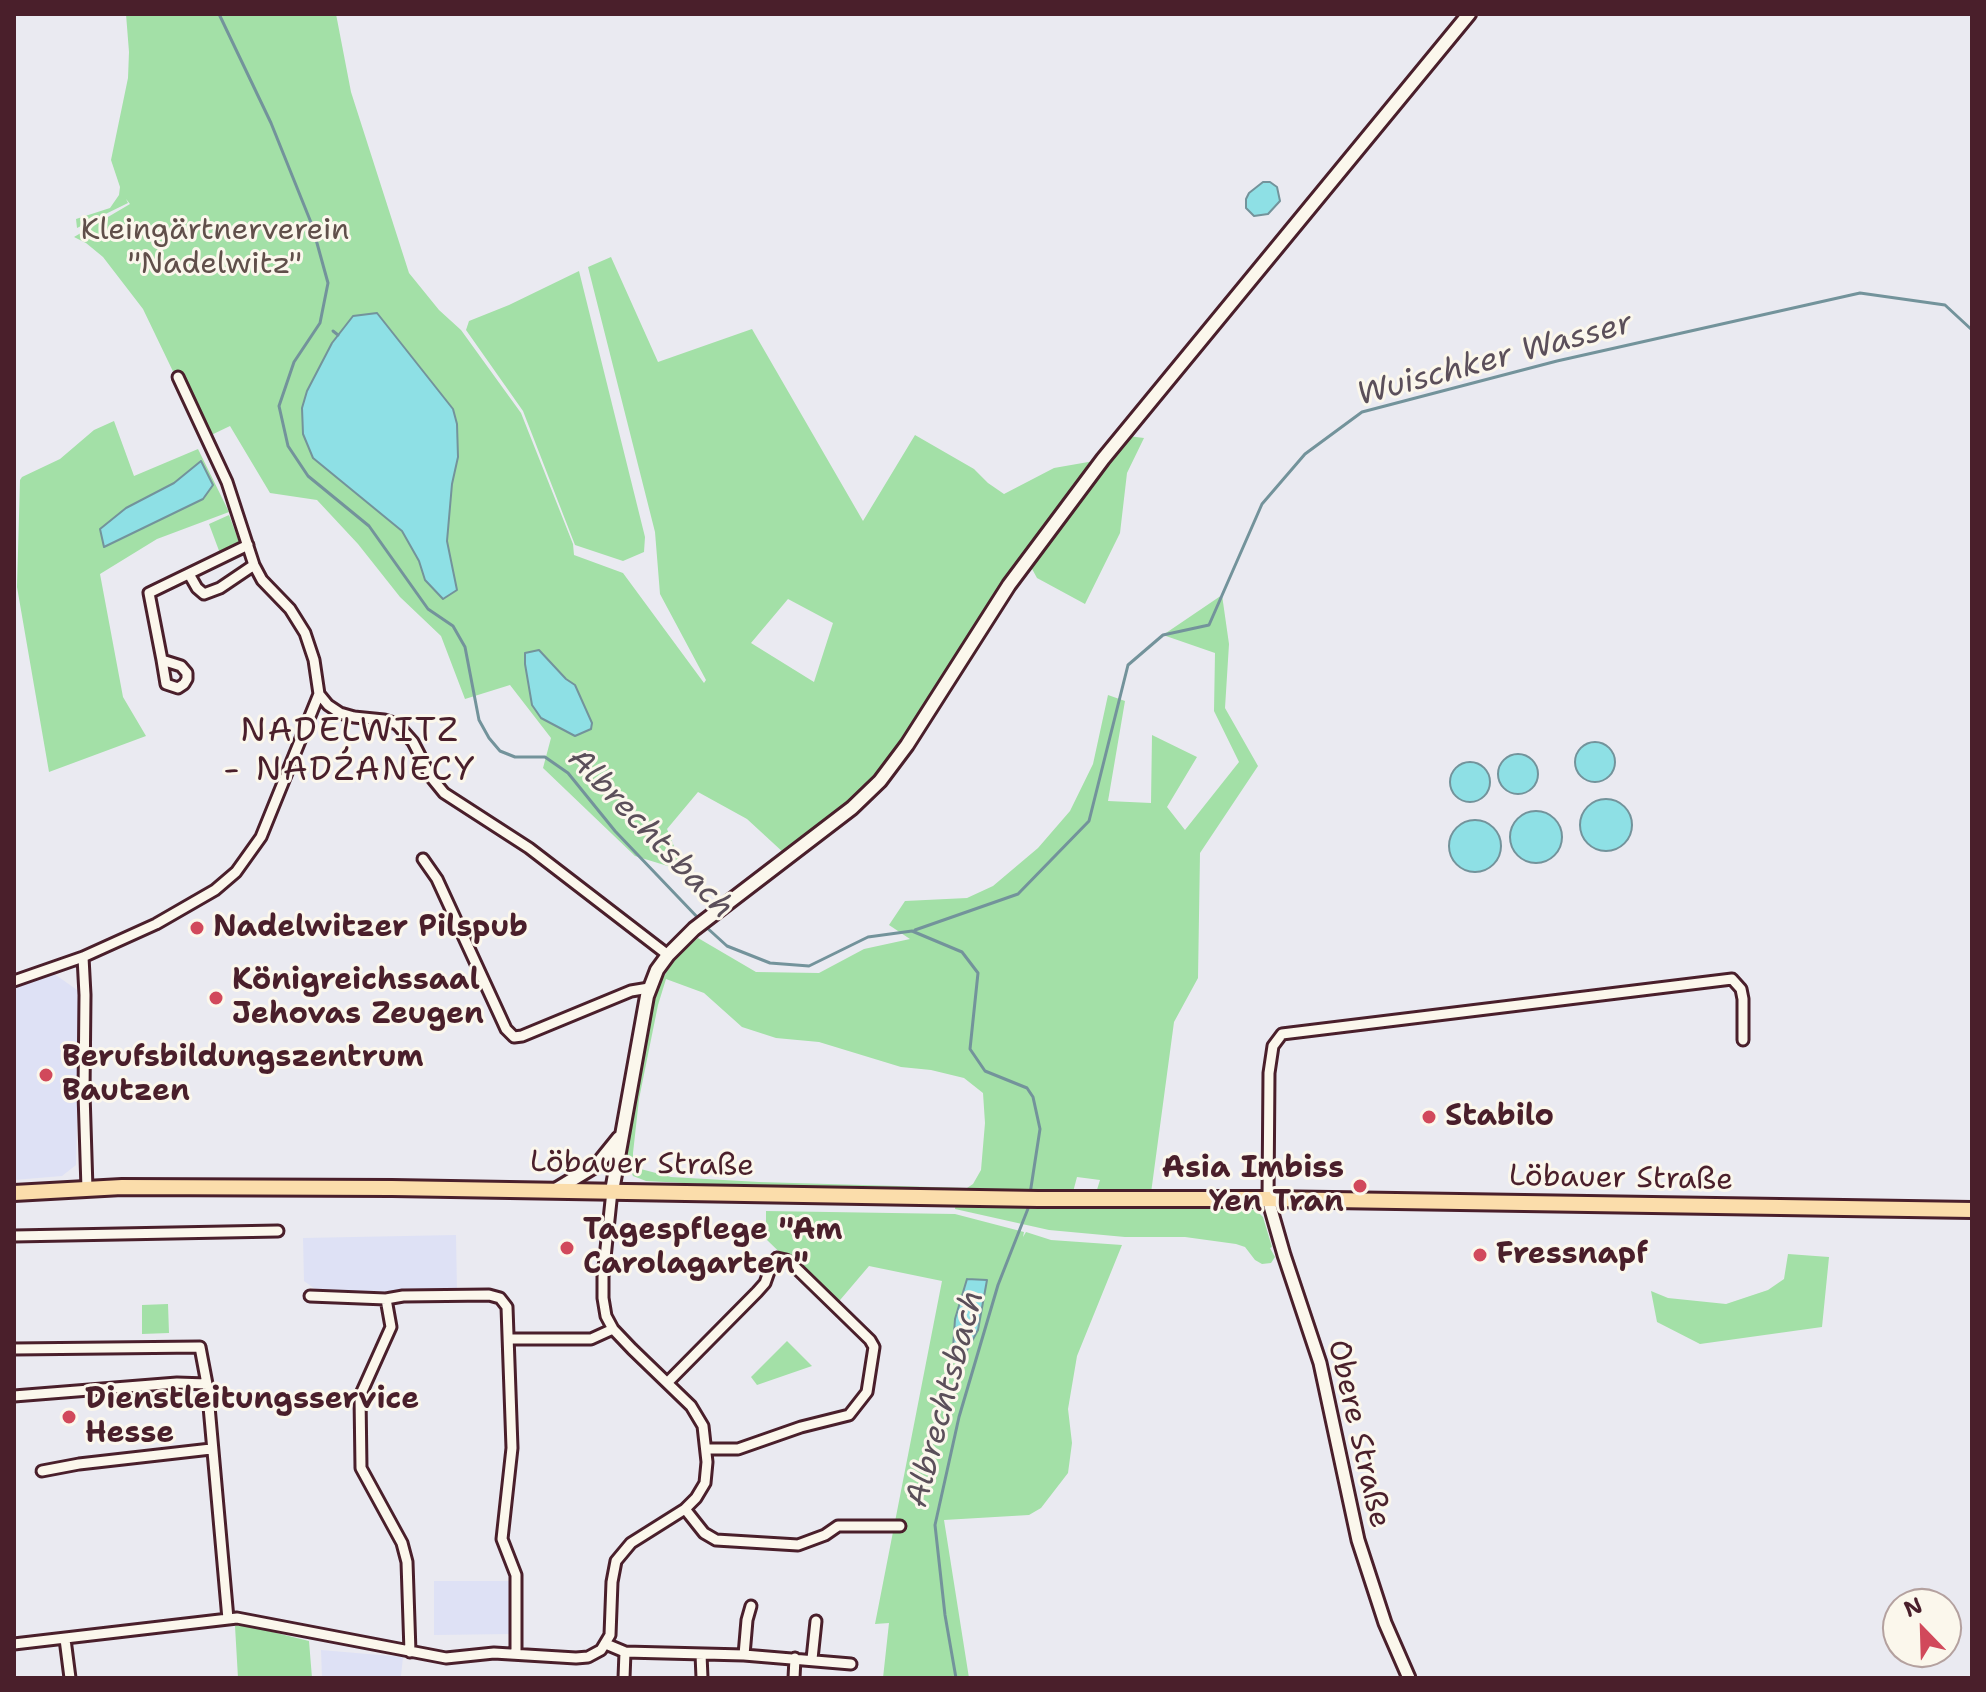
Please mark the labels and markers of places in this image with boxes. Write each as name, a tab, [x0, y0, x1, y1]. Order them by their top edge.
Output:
place label: Nadelwitzer Pilspub	[213, 910, 528, 946]
marker: Nadelwitzer Pilspub	[188, 919, 206, 937]
place label: Königreichssaal Jehovas Zeugen	[232, 963, 484, 1034]
marker: Königreichssaal Jehovas Zeugen	[207, 989, 225, 1007]
place label: Berufsbildungszentrum Bautzen	[62, 1040, 424, 1110]
marker: Berufsbildungszentrum Bautzen	[37, 1066, 55, 1084]
place label: Stabilo	[1445, 1099, 1554, 1135]
marker: Stabilo	[1420, 1108, 1438, 1126]
place label: Asia Imbiss Yen Tran	[1162, 1151, 1344, 1222]
marker: Asia Imbiss Yen Tran	[1351, 1177, 1369, 1195]
place label: Tagespflege "Am Carolagarten"	[583, 1213, 843, 1284]
place label: Fressnapf	[1496, 1237, 1648, 1273]
marker: Tagespflege "Am Carolagarten"	[558, 1239, 576, 1257]
marker: Fressnapf	[1471, 1246, 1489, 1264]
place label: Dienstleitungsservice Hesse	[85, 1382, 419, 1452]
marker: Dienstleitungsservice Hesse	[60, 1408, 78, 1426]

